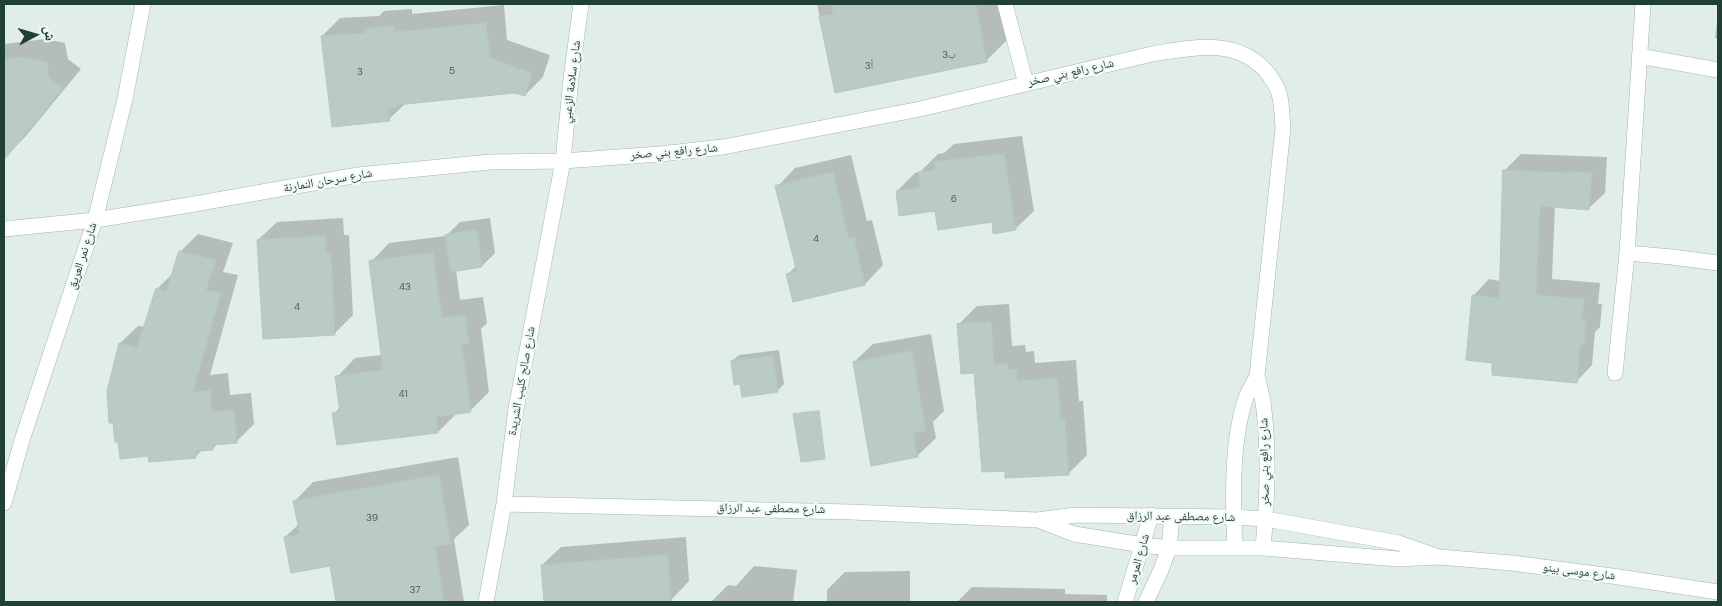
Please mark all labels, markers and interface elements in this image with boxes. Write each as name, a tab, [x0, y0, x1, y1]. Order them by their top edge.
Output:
north arrow	[10, 10, 60, 60]
text: ش	[40, 25, 60, 42]
street label: شارع سلامة الزعبي	[560, 40, 584, 124]
house number: 3ب	[942, 49, 956, 61]
street label: شارع رافع بني صخر	[1027, 56, 1115, 90]
house number: 3أ	[865, 60, 873, 72]
house number: 5	[449, 65, 455, 77]
house number: 3	[357, 66, 363, 78]
street label: شارع رافع بني صخر	[630, 141, 718, 163]
street label: شارع سرحان النمارنة	[282, 166, 374, 196]
house number: 6	[951, 193, 957, 205]
street label: شارع نمر العريق	[65, 221, 101, 291]
house number: 4	[813, 233, 819, 245]
house number: 43	[399, 281, 411, 293]
house number: 4	[294, 301, 300, 313]
street label: شارع صالح كليب الشريدة	[505, 325, 539, 437]
house number: 41	[398, 388, 408, 400]
street label: شارع رافع بني صخر	[1257, 418, 1273, 506]
street label: شارع مصطفى عبد الرزاق	[717, 501, 825, 517]
street label: شارع مصطفى عبد الرزاق	[1127, 509, 1235, 525]
house number: 39	[366, 512, 378, 524]
street label: شارع المرمر	[1125, 532, 1153, 586]
street label: شارع موسى بينو	[1542, 560, 1616, 584]
house number: 37	[409, 584, 421, 596]

